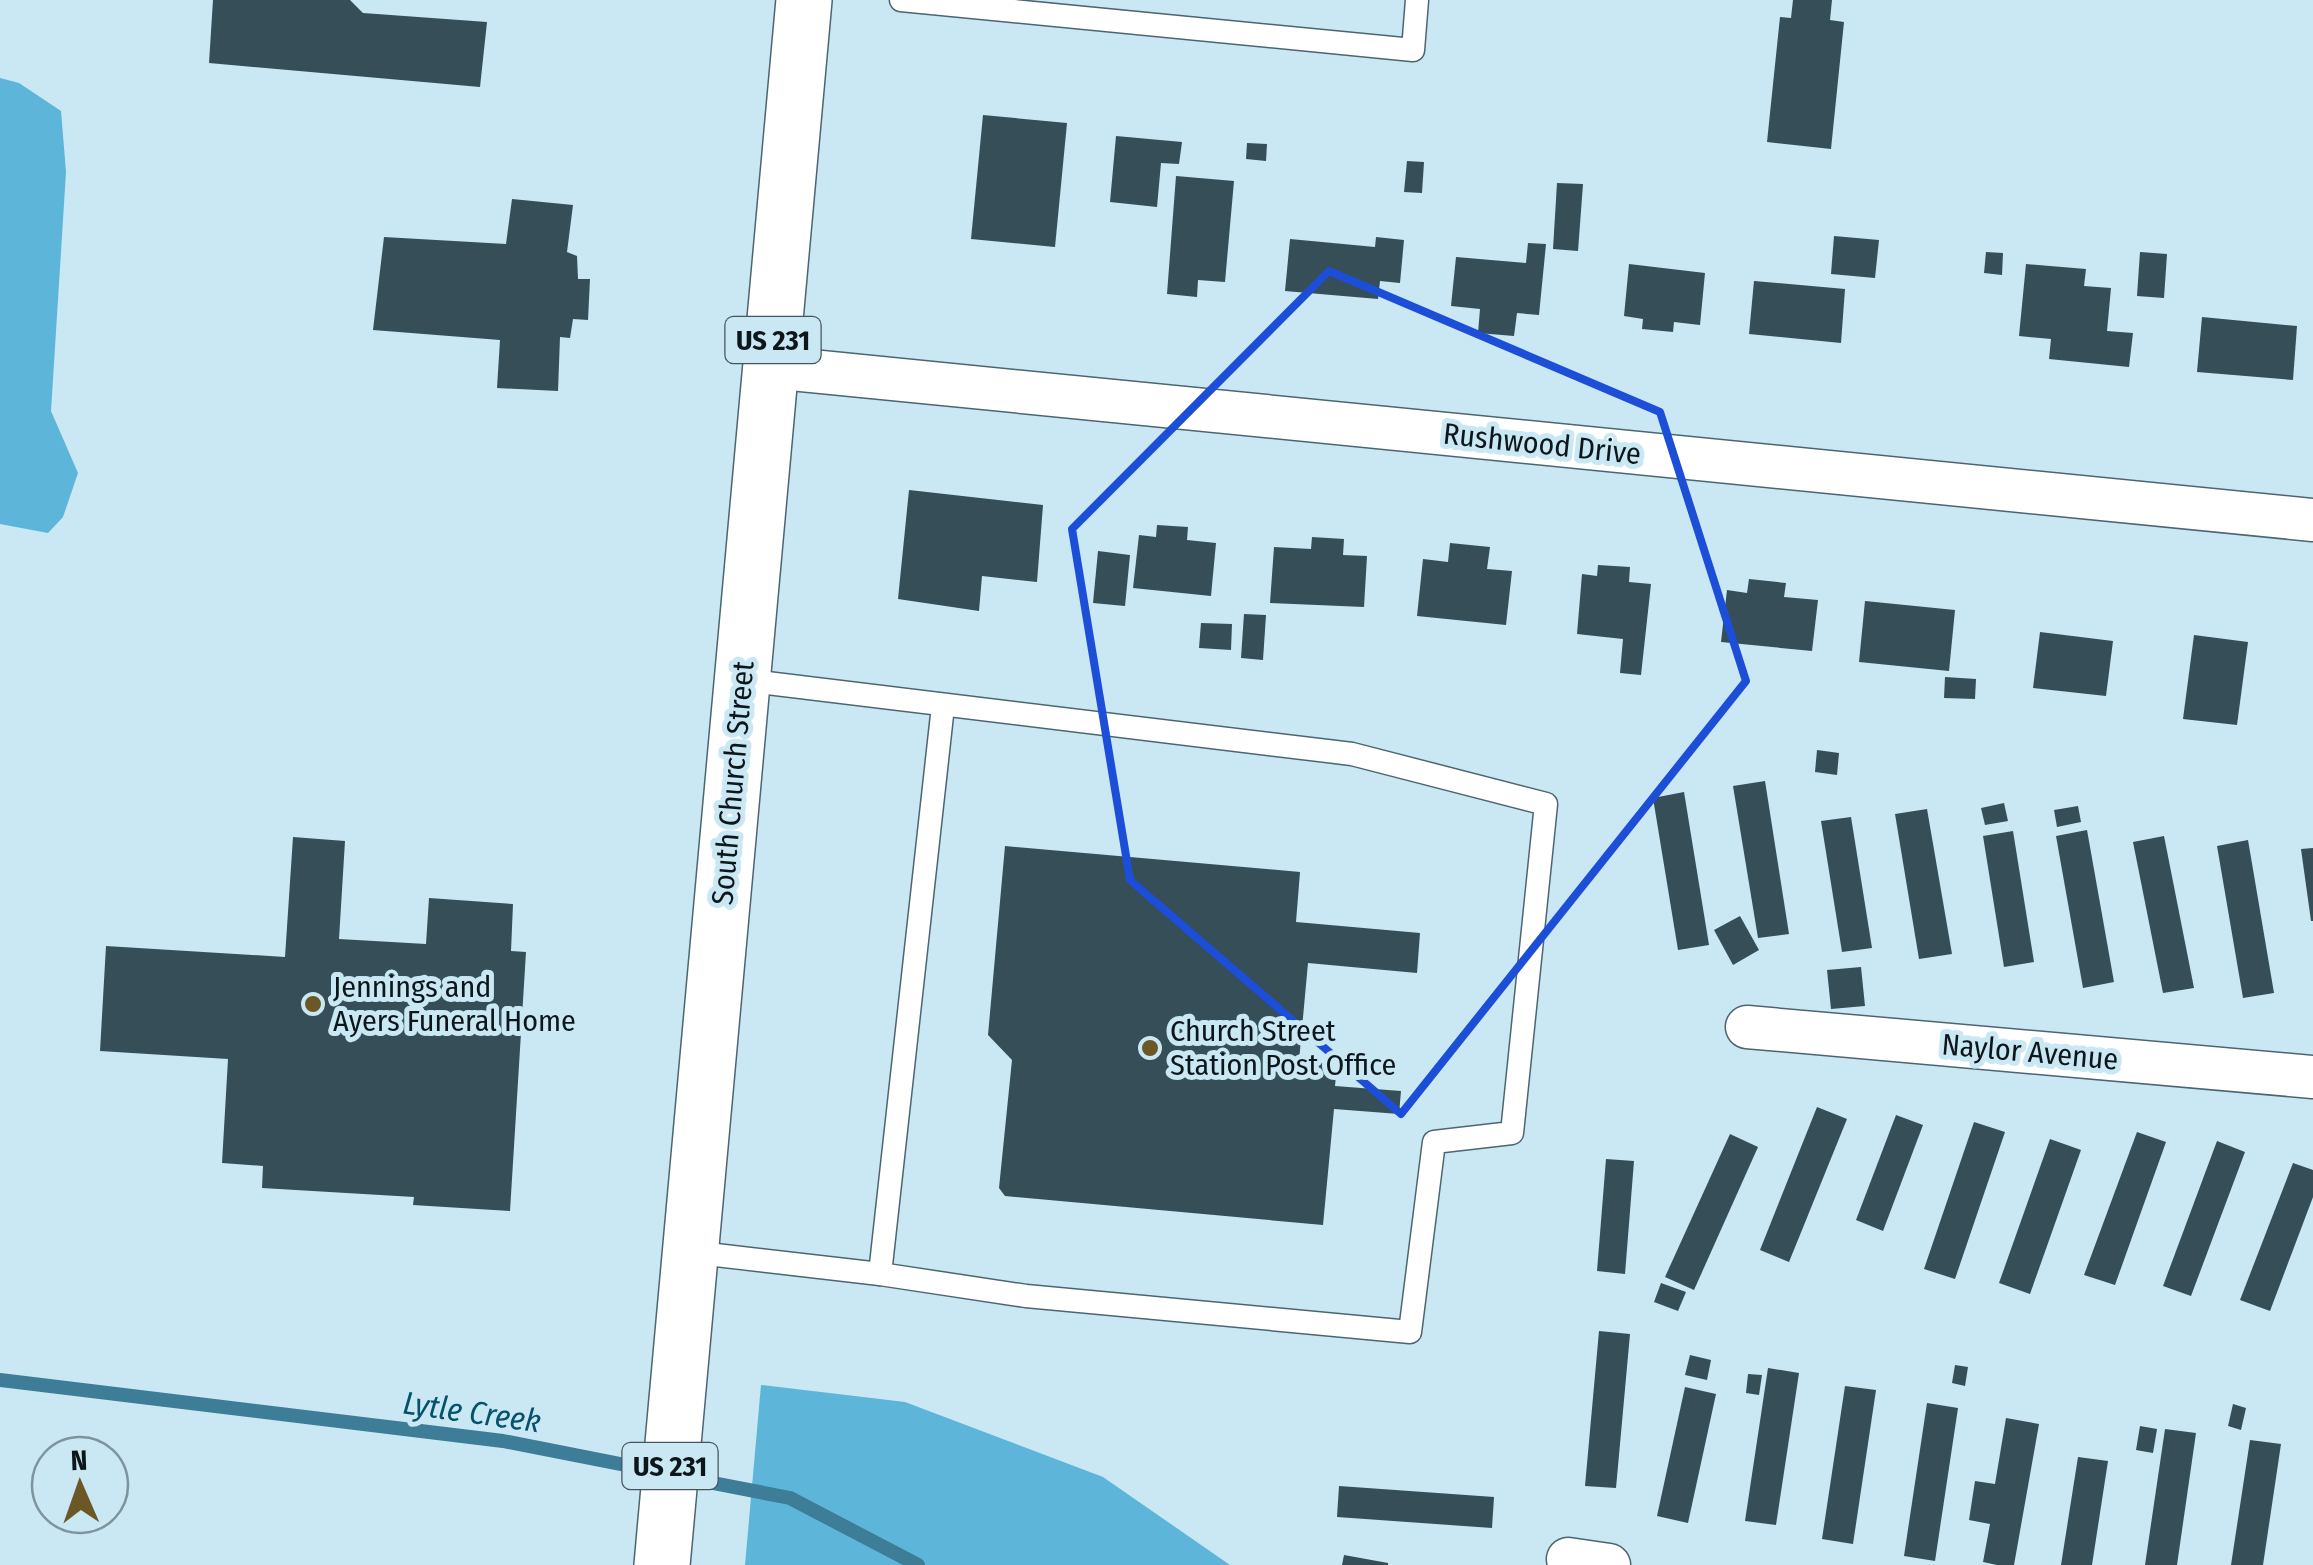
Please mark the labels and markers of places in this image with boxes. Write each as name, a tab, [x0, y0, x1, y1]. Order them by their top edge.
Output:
place label: Jennings and Ayers Funeral Home	[333, 969, 576, 1039]
marker: Jennings and Ayers Funeral Home	[302, 993, 324, 1015]
place label: Church Street Station Post Office	[1170, 1013, 1396, 1083]
marker: Church Street Station Post Office	[1139, 1037, 1161, 1059]

